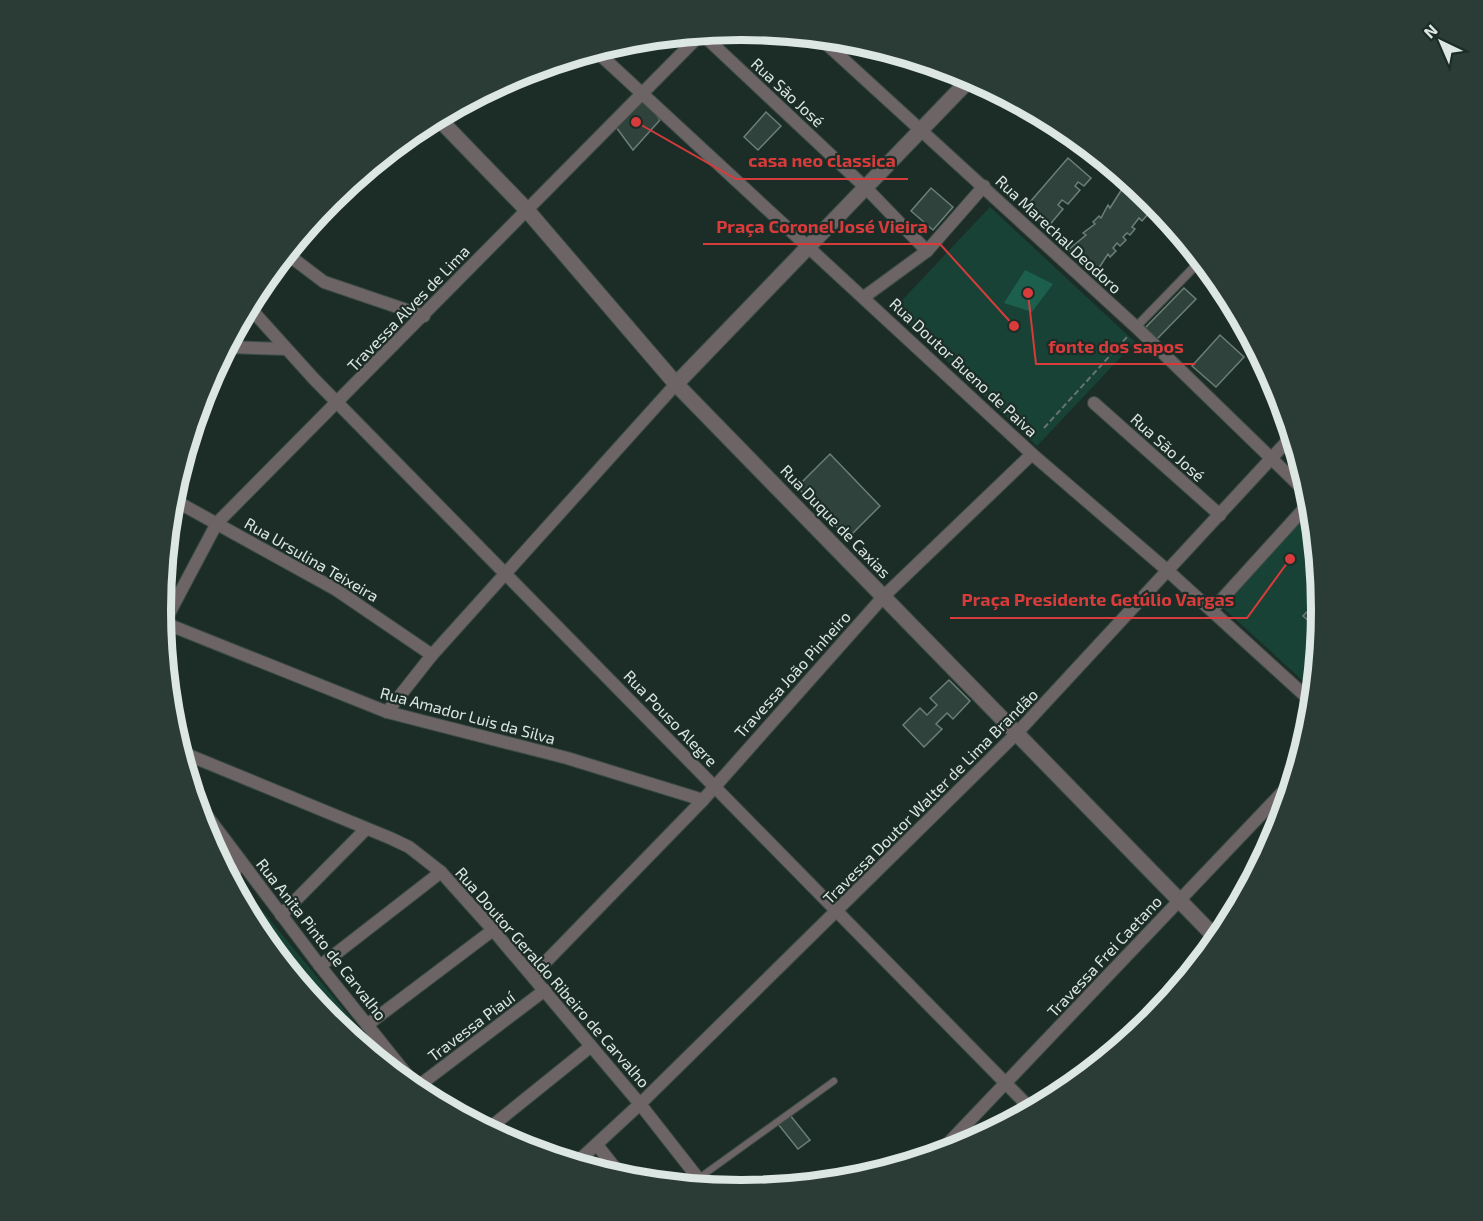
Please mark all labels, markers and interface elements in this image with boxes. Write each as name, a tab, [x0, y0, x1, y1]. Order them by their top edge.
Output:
north arrow	[1411, 12, 1471, 72]
text: N	[1419, 20, 1441, 42]
street label: Rua São José	[748, 53, 828, 131]
callout: casa neo classica	[736, 143, 908, 179]
text: casa neo classica	[748, 149, 896, 171]
street label: Rua Marechal Deodoro	[992, 171, 1126, 297]
callout: Praça Coronel José Vieira	[703, 208, 940, 244]
text: Praça Coronel José Vieira	[716, 215, 928, 238]
street label: Travessa Alves de Lima	[343, 241, 473, 375]
street label: Rua Doutor Bueno de Paiva	[886, 293, 1042, 441]
callout: fonte dos sapos	[1036, 328, 1195, 364]
text: fonte dos sapos	[1048, 335, 1184, 357]
street label: Rua São José	[1127, 409, 1209, 485]
street label: Rua Duque de Caxias	[777, 460, 895, 582]
street label: Rua Ursulina Teixeira	[242, 513, 382, 605]
callout: Praça Presidente Getúlio Vargas	[950, 582, 1247, 618]
text: Praça Presidente Getúlio Vargas	[962, 588, 1234, 611]
street label: Travessa João Pinheiro	[730, 607, 854, 741]
street label: Rua Pouso Alegre	[620, 666, 722, 770]
street label: Rua Amador Luis da Silva	[378, 682, 558, 748]
street label: Travessa Doutor Walter de Lima Brandão	[819, 685, 1041, 907]
street label: Rua Anita Pinto de Carvalho	[253, 854, 391, 1024]
street label: Rua Doutor Geraldo Ribeiro de Carvalho	[452, 863, 654, 1091]
street label: Travessa Frei Caetano	[1043, 891, 1165, 1021]
street label: Travessa Piauí	[424, 987, 519, 1065]

